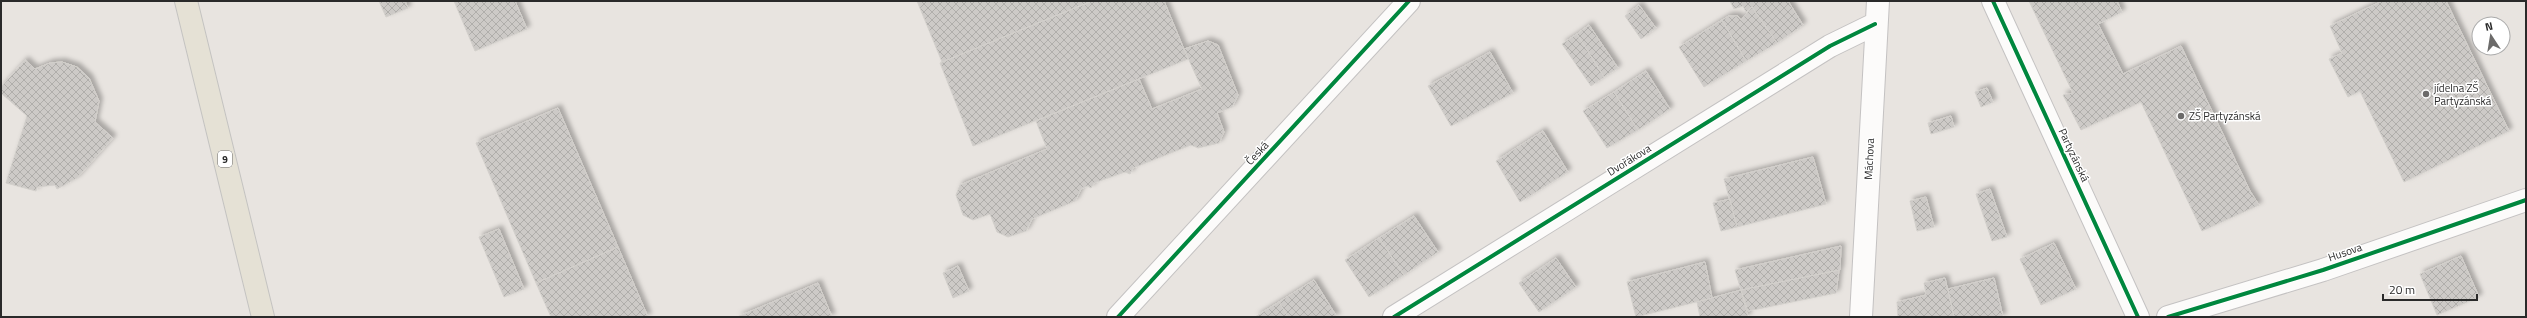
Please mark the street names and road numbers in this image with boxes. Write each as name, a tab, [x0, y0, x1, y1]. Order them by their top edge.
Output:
street label: Partyzánská	[2055, 126, 2094, 185]
street label: Česká	[1242, 137, 1272, 168]
street label: Máchova	[1860, 137, 1878, 180]
street label: Dvořákova	[1604, 140, 1654, 180]
road number: 9	[218, 151, 232, 167]
street label: Husova	[2326, 239, 2365, 265]

